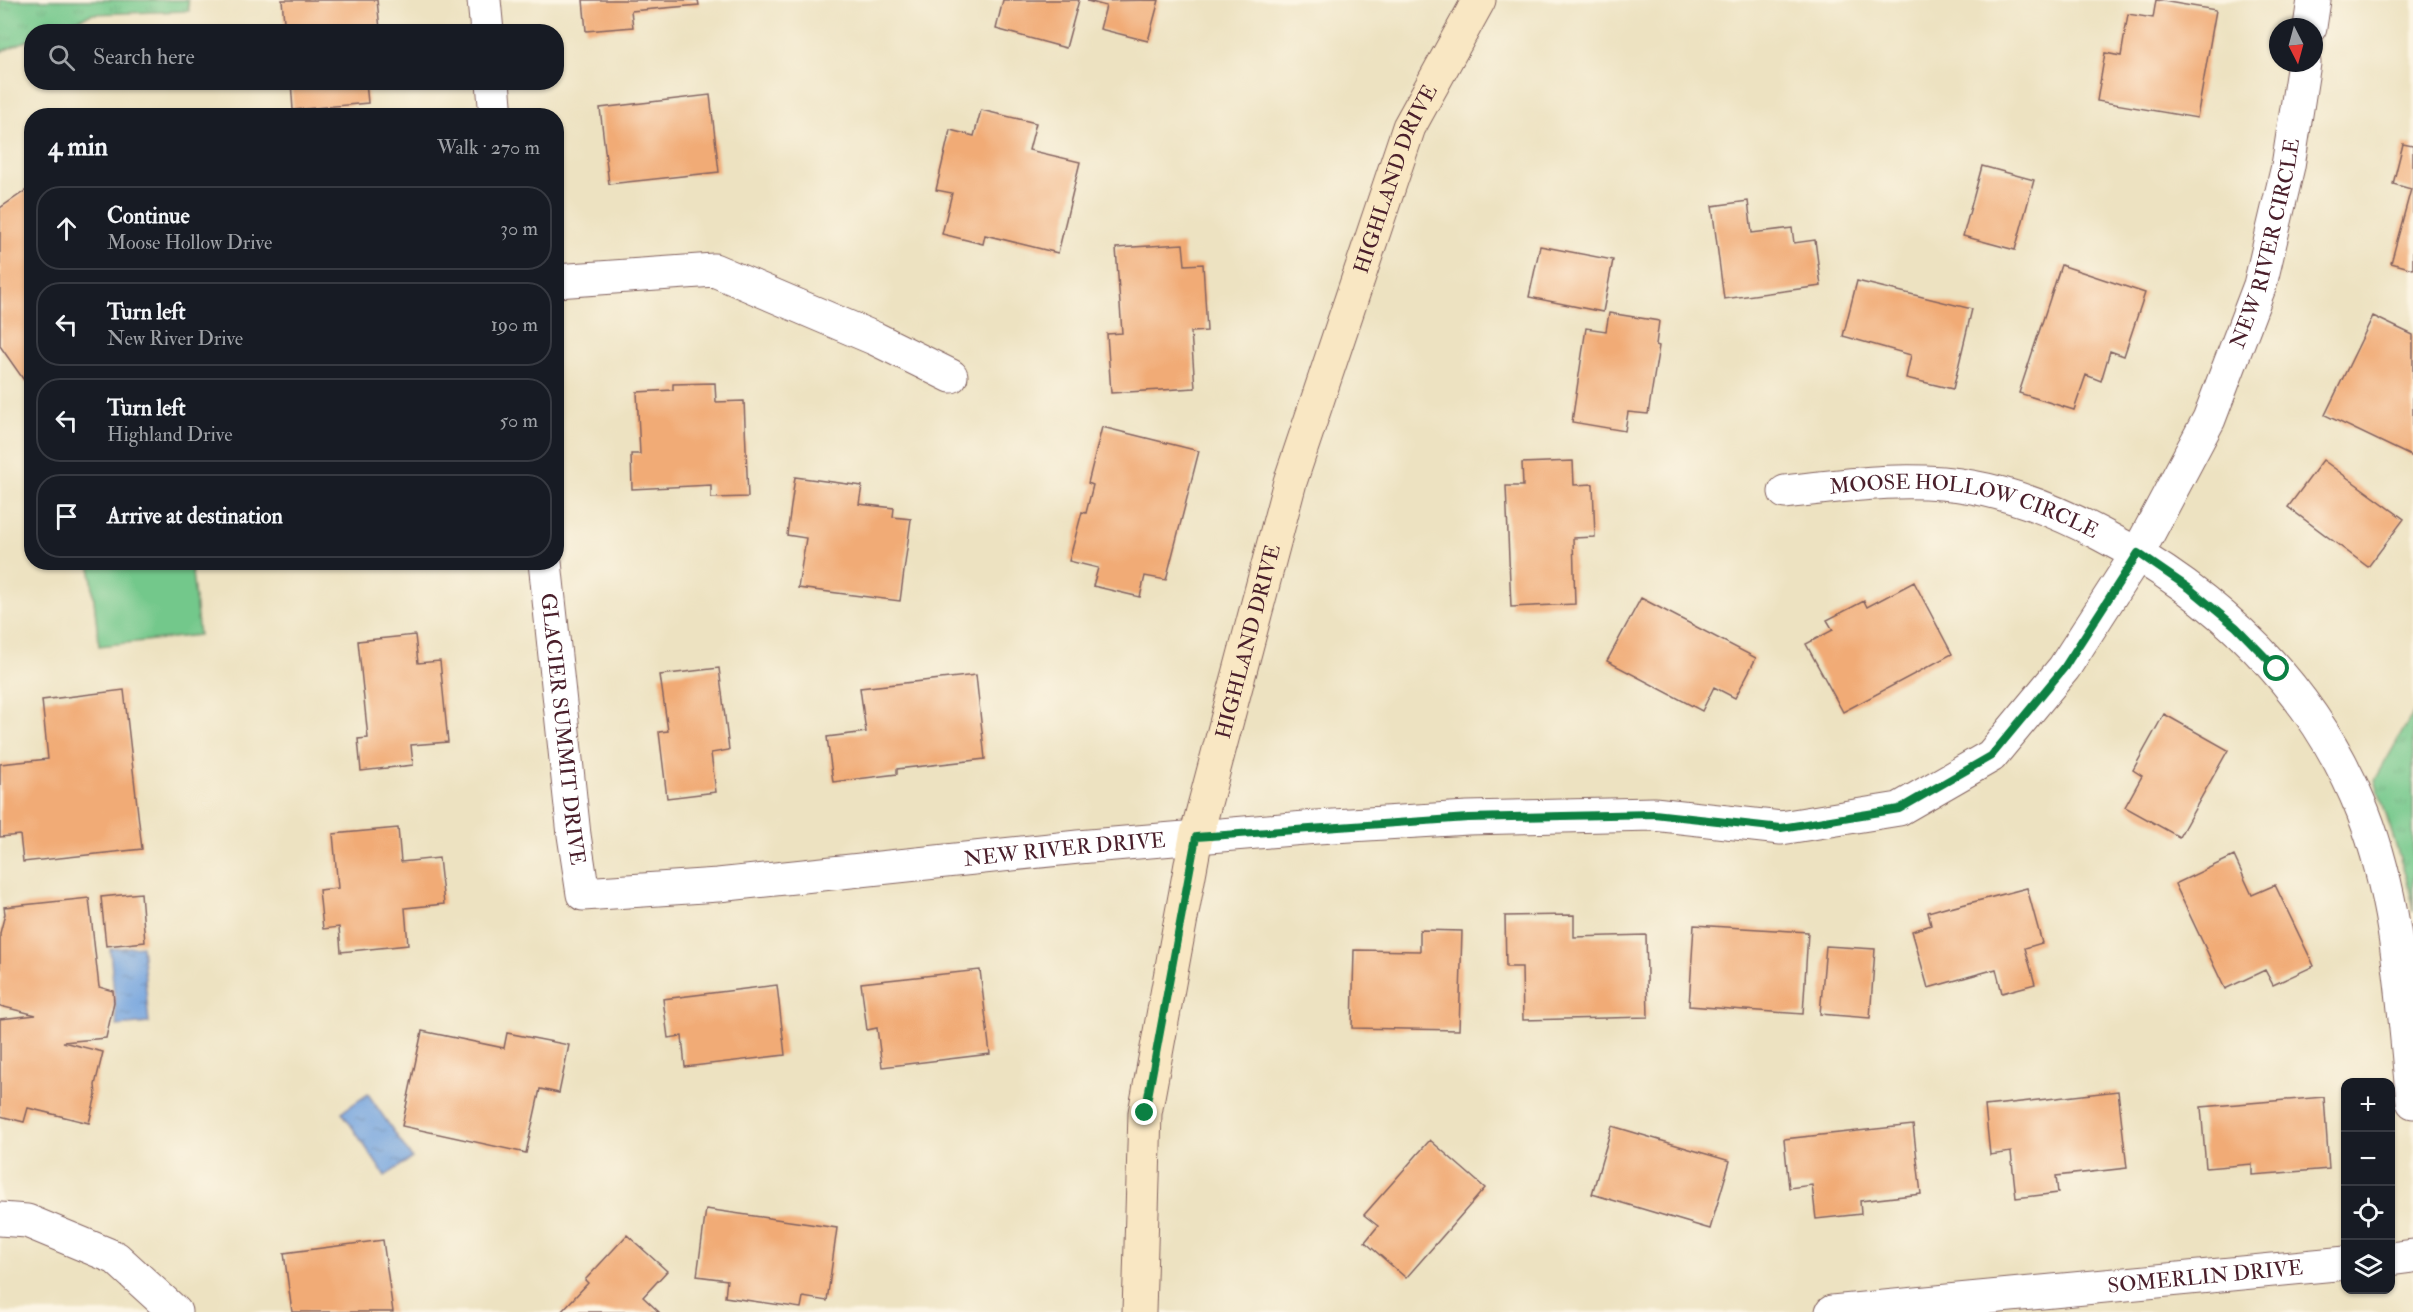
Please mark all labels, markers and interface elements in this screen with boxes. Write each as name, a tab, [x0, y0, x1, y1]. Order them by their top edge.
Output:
north arrow	[2269, 18, 2323, 72]
search box	[24, 24, 564, 90]
icon: search	[45, 41, 78, 74]
text: Search here	[93, 43, 195, 71]
street label: HIGHLAND DRIVE	[1347, 80, 1443, 277]
text: 4 min	[48, 131, 108, 163]
text: Walk · 270 m	[437, 135, 540, 160]
street label: NEW RIVER CIRCLE	[2224, 136, 2306, 352]
text: Continue	[107, 202, 190, 230]
icon: ahead	[50, 212, 83, 245]
text: 30 m	[500, 216, 538, 241]
text: Moose Hollow Drive	[107, 230, 272, 255]
text: Turn left	[107, 298, 186, 326]
icon: left	[50, 308, 83, 341]
text: 190 m	[491, 312, 538, 337]
text: New River Drive	[107, 326, 243, 351]
text: Turn left	[107, 394, 186, 422]
icon: left	[50, 404, 83, 437]
text: 50 m	[499, 408, 538, 433]
text: Highland Drive	[107, 422, 233, 447]
street label: MOOSE HOLLOW CIRCLE	[1828, 468, 2103, 544]
icon: arrive	[50, 500, 83, 533]
text: Arrive at destination	[107, 502, 283, 530]
street label: HIGHLAND DRIVE	[1209, 541, 1286, 742]
street label: GLACIER SUMMIT DRIVE	[535, 592, 592, 867]
route start	[2263, 655, 2289, 681]
street label: NEW RIVER DRIVE	[962, 826, 1167, 872]
map controls	[2341, 1078, 2395, 1294]
button: +	[2341, 1078, 2395, 1132]
route end	[1131, 1099, 1157, 1125]
button: −	[2341, 1132, 2395, 1186]
button: locate	[2341, 1186, 2395, 1240]
button: layers	[2341, 1240, 2395, 1294]
street label: SOMERLIN DRIVE	[2106, 1254, 2304, 1299]

